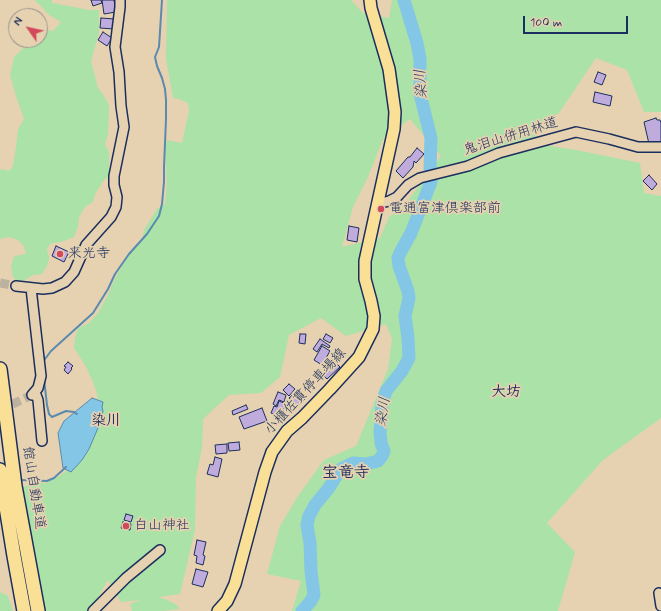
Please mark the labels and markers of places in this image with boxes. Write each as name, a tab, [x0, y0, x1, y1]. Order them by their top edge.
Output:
place label: 電通富津倶楽部前	[389, 201, 501, 217]
marker: 電通富津倶楽部前	[376, 204, 386, 214]
place label: 来光寺	[68, 246, 110, 262]
marker: 来光寺	[55, 249, 65, 259]
place label: 白山神社	[134, 518, 190, 534]
marker: 白山神社	[121, 521, 131, 531]

